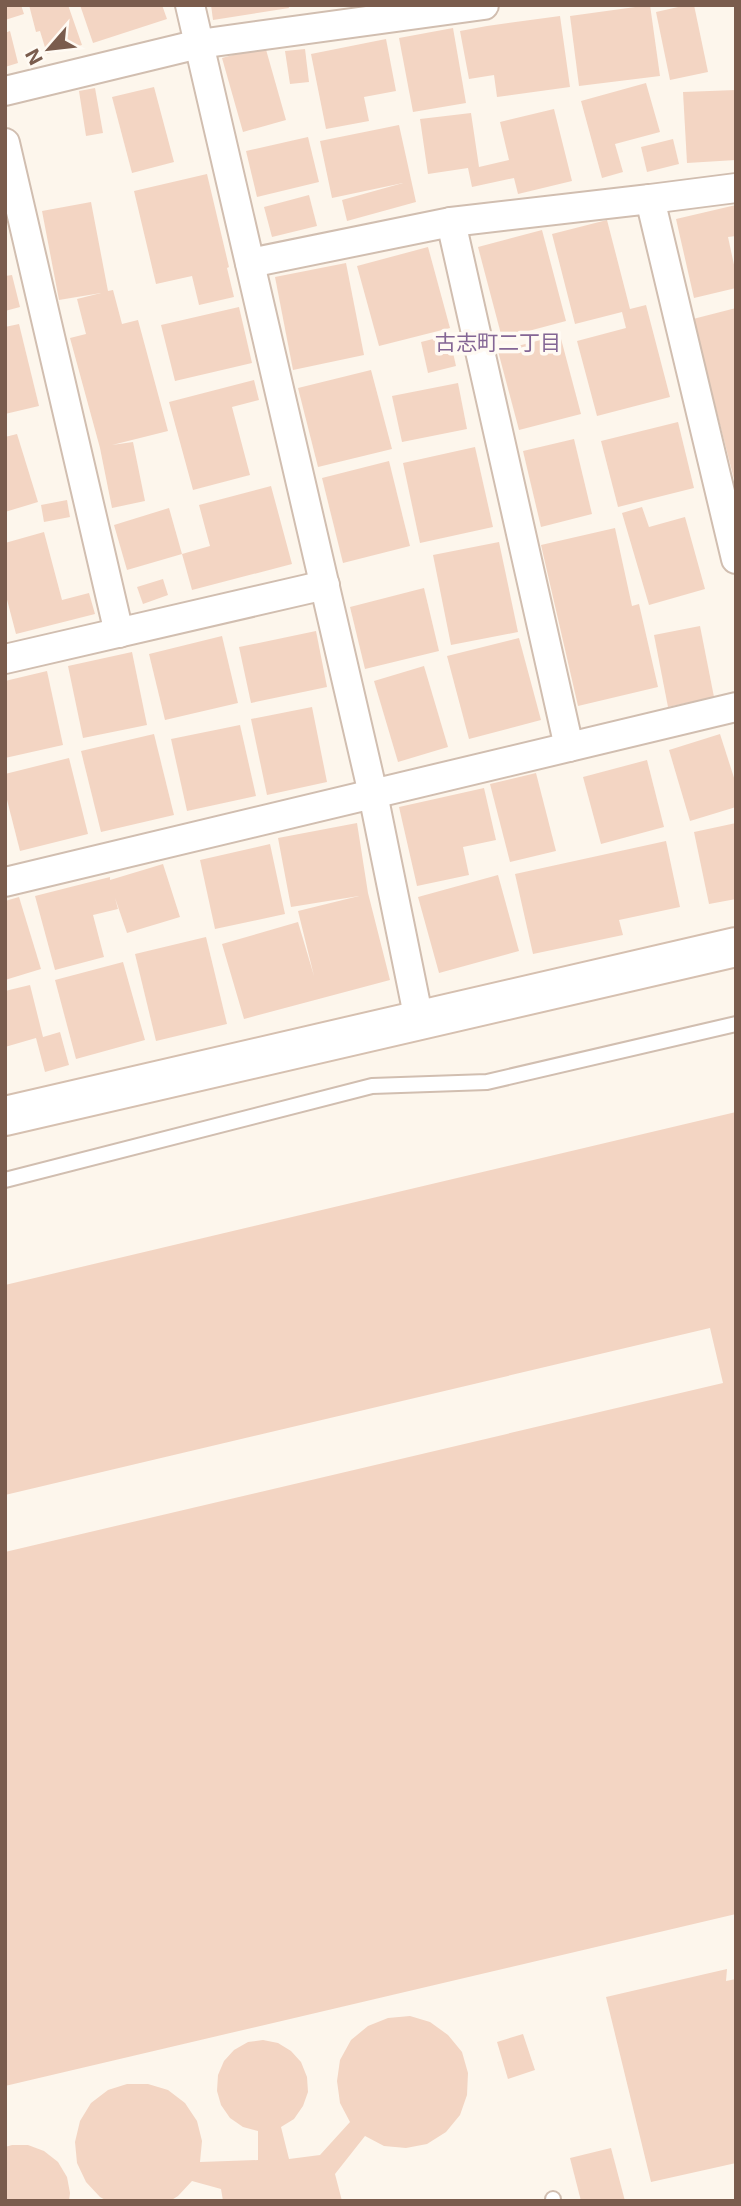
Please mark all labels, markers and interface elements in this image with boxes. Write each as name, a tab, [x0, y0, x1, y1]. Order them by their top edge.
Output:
north arrow	[14, 14, 84, 84]
text: N	[21, 45, 48, 69]
district label: 古志町二丁目	[435, 330, 561, 355]

